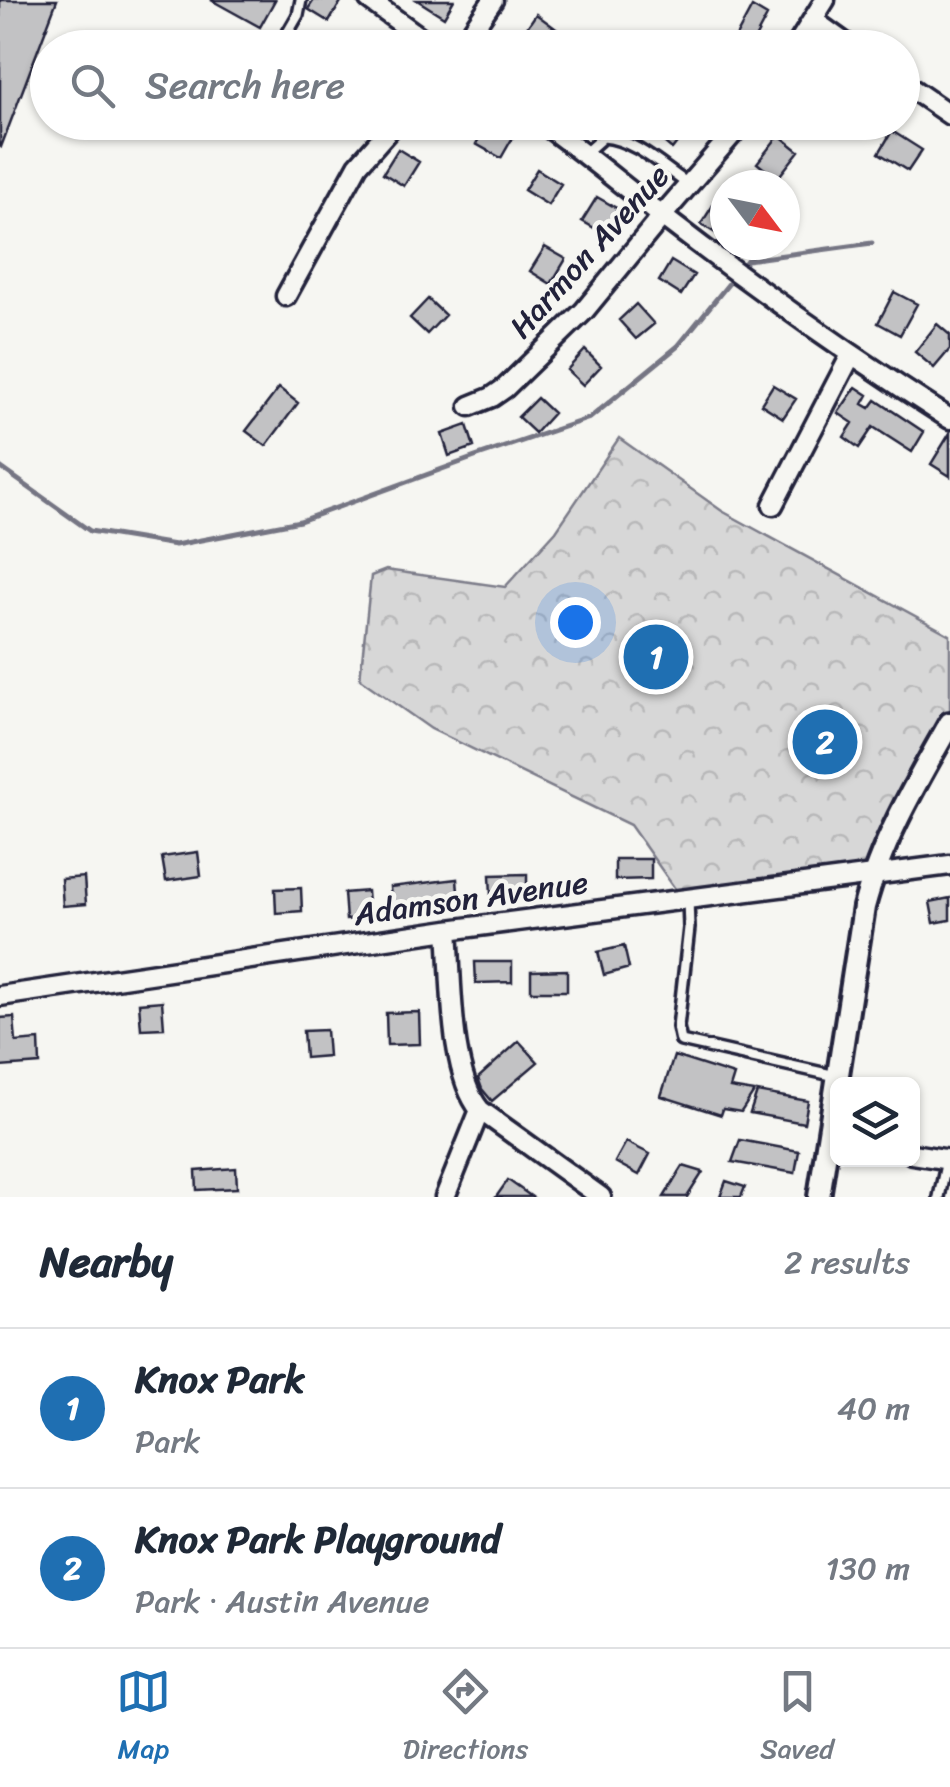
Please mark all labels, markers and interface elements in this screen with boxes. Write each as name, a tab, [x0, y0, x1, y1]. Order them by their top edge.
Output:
search box	[30, 30, 920, 140]
text: Search here	[145, 52, 345, 119]
icon: search	[65, 58, 120, 113]
street label: Harmon Avenue	[494, 150, 684, 352]
north arrow	[710, 170, 800, 260]
your location	[550, 597, 601, 648]
pin: 1	[624, 620, 688, 694]
pin: 2	[792, 704, 858, 780]
street label: Adamson Avenue	[349, 854, 592, 943]
map controls	[830, 1077, 920, 1167]
button: layers	[830, 1077, 920, 1167]
text: Nearby	[40, 1225, 173, 1299]
text: 2 results	[784, 1234, 910, 1291]
text: Knox Park	[135, 1346, 304, 1413]
text: 1	[66, 1380, 79, 1437]
text: 40 m	[837, 1380, 910, 1437]
text: Park	[135, 1413, 201, 1470]
text: Knox Park Playground	[135, 1506, 500, 1573]
text: 2	[63, 1540, 82, 1597]
text: 130 m	[826, 1540, 910, 1597]
text: Park · Austin Avenue	[135, 1573, 429, 1630]
tab: Map	[116, 1664, 171, 1773]
tab: Directions	[403, 1664, 528, 1773]
tab: Saved	[760, 1664, 834, 1773]

